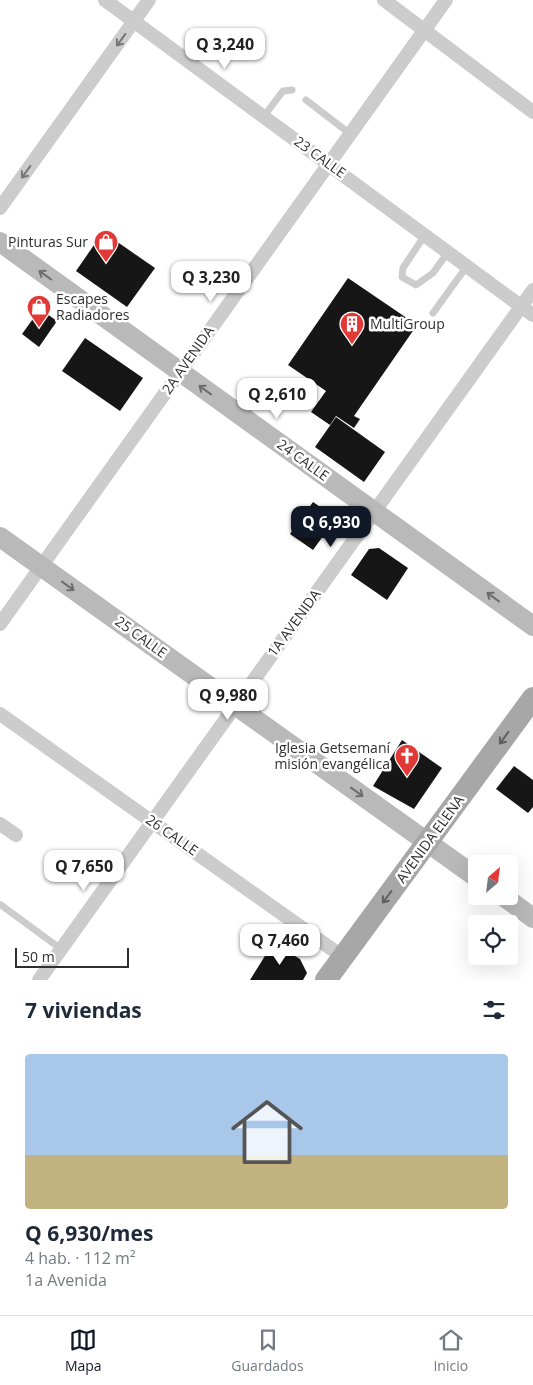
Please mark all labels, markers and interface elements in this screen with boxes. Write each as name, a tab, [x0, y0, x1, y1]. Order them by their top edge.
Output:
pin: Q 3,240	[179, 28, 271, 70]
one-way arrow	[116, 32, 126, 46]
text: Q 3,240	[196, 33, 254, 55]
street label: 23 CALLE	[291, 131, 350, 182]
one-way arrow	[21, 165, 31, 179]
shop icon: Pinturas Sur	[93, 229, 119, 263]
place label: Pinturas Sur	[8, 232, 88, 251]
pin: Q 3,230	[165, 260, 257, 303]
text: Q 3,230	[182, 266, 240, 288]
one-way arrow	[39, 269, 52, 280]
place label: Escapes Radiadores	[56, 289, 130, 324]
shop icon: Escapes Radiadores	[26, 294, 52, 328]
building icon: MultiGroup	[339, 311, 365, 345]
place label: MultiGroup	[370, 314, 445, 333]
street label: 2A AVENIDA	[157, 322, 218, 397]
pin: Q 2,610	[231, 378, 323, 420]
text: Q 2,610	[248, 383, 306, 405]
one-way arrow	[198, 385, 212, 395]
street label: 24 CALLE	[274, 434, 333, 485]
pin: Q 6,930	[285, 506, 377, 548]
text: Q 6,930	[302, 511, 360, 533]
one-way arrow	[61, 580, 74, 591]
street label: 1A AVENIDA	[263, 585, 325, 660]
one-way arrow	[487, 592, 501, 602]
street label: 25 CALLE	[112, 611, 171, 662]
pin: Q 9,980	[182, 678, 274, 721]
text: Q 9,980	[199, 684, 257, 706]
one-way arrow	[499, 731, 509, 745]
place label: Iglesia Getsemaní misión evangélica	[274, 738, 390, 773]
church icon: Iglesia Getsemaní misión evangélica	[394, 743, 420, 777]
one-way arrow	[350, 787, 364, 797]
street label: AVENIDA ELENA	[391, 791, 468, 886]
street label: 26 CALLE	[142, 810, 202, 859]
pin: Q 7,650	[38, 850, 130, 892]
text: Q 7,650	[55, 855, 113, 877]
north arrow	[468, 855, 518, 905]
map controls	[468, 855, 518, 965]
one-way arrow	[382, 890, 393, 903]
button: locate	[468, 915, 518, 965]
pin: Q 7,460	[234, 924, 326, 966]
text: Q 7,460	[251, 929, 309, 951]
scale bar	[15, 945, 129, 968]
text: 50 m	[22, 947, 55, 966]
text: 7 viviendas	[25, 996, 142, 1024]
icon: filters	[480, 996, 508, 1024]
icon: home	[222, 1087, 312, 1177]
text: Q 6,930/mes	[25, 1219, 153, 1247]
text: 4 hab. · 112 m²	[25, 1247, 136, 1269]
text: 1a Avenida	[25, 1269, 107, 1291]
tab: Mapa	[65, 1326, 102, 1375]
tab: Guardados	[231, 1326, 304, 1375]
tab: Inicio	[433, 1326, 468, 1375]

